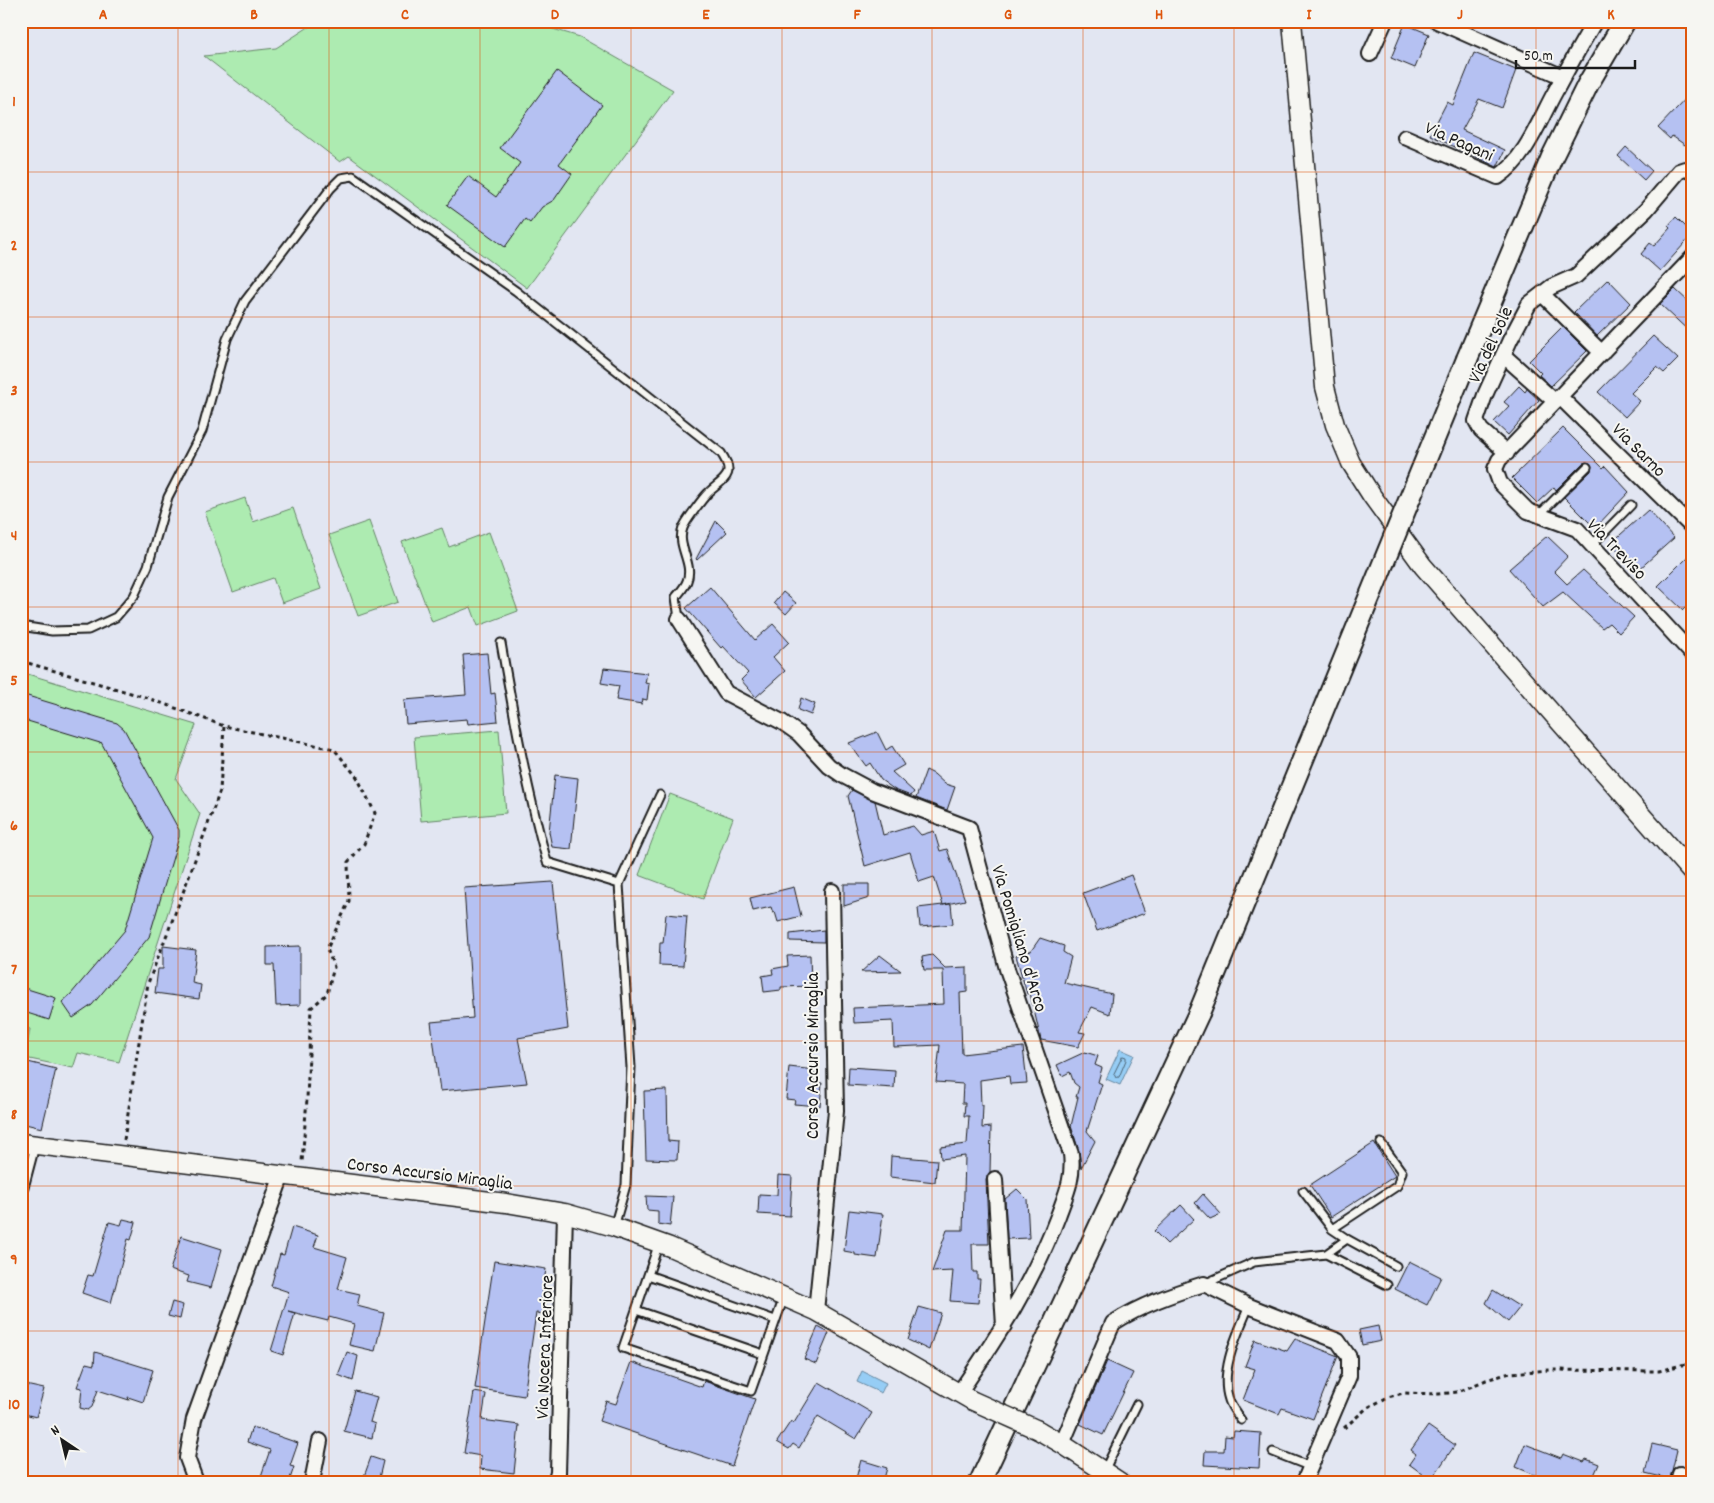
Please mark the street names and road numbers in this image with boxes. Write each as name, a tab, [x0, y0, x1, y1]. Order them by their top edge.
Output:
street label: Via Pagani	[1420, 116, 1498, 171]
street label: Via del Sole	[1463, 303, 1522, 388]
street label: Via Sarno	[1604, 418, 1671, 485]
street label: Via Treviso	[1579, 513, 1652, 587]
street label: Via Pomigliano d'Arco	[982, 862, 1053, 1016]
street label: Corso Accursio Miraglia	[801, 972, 828, 1139]
street label: Corso Accursio Miraglia	[345, 1152, 515, 1199]
street label: Via Nocera Inferiore	[530, 1275, 563, 1420]

